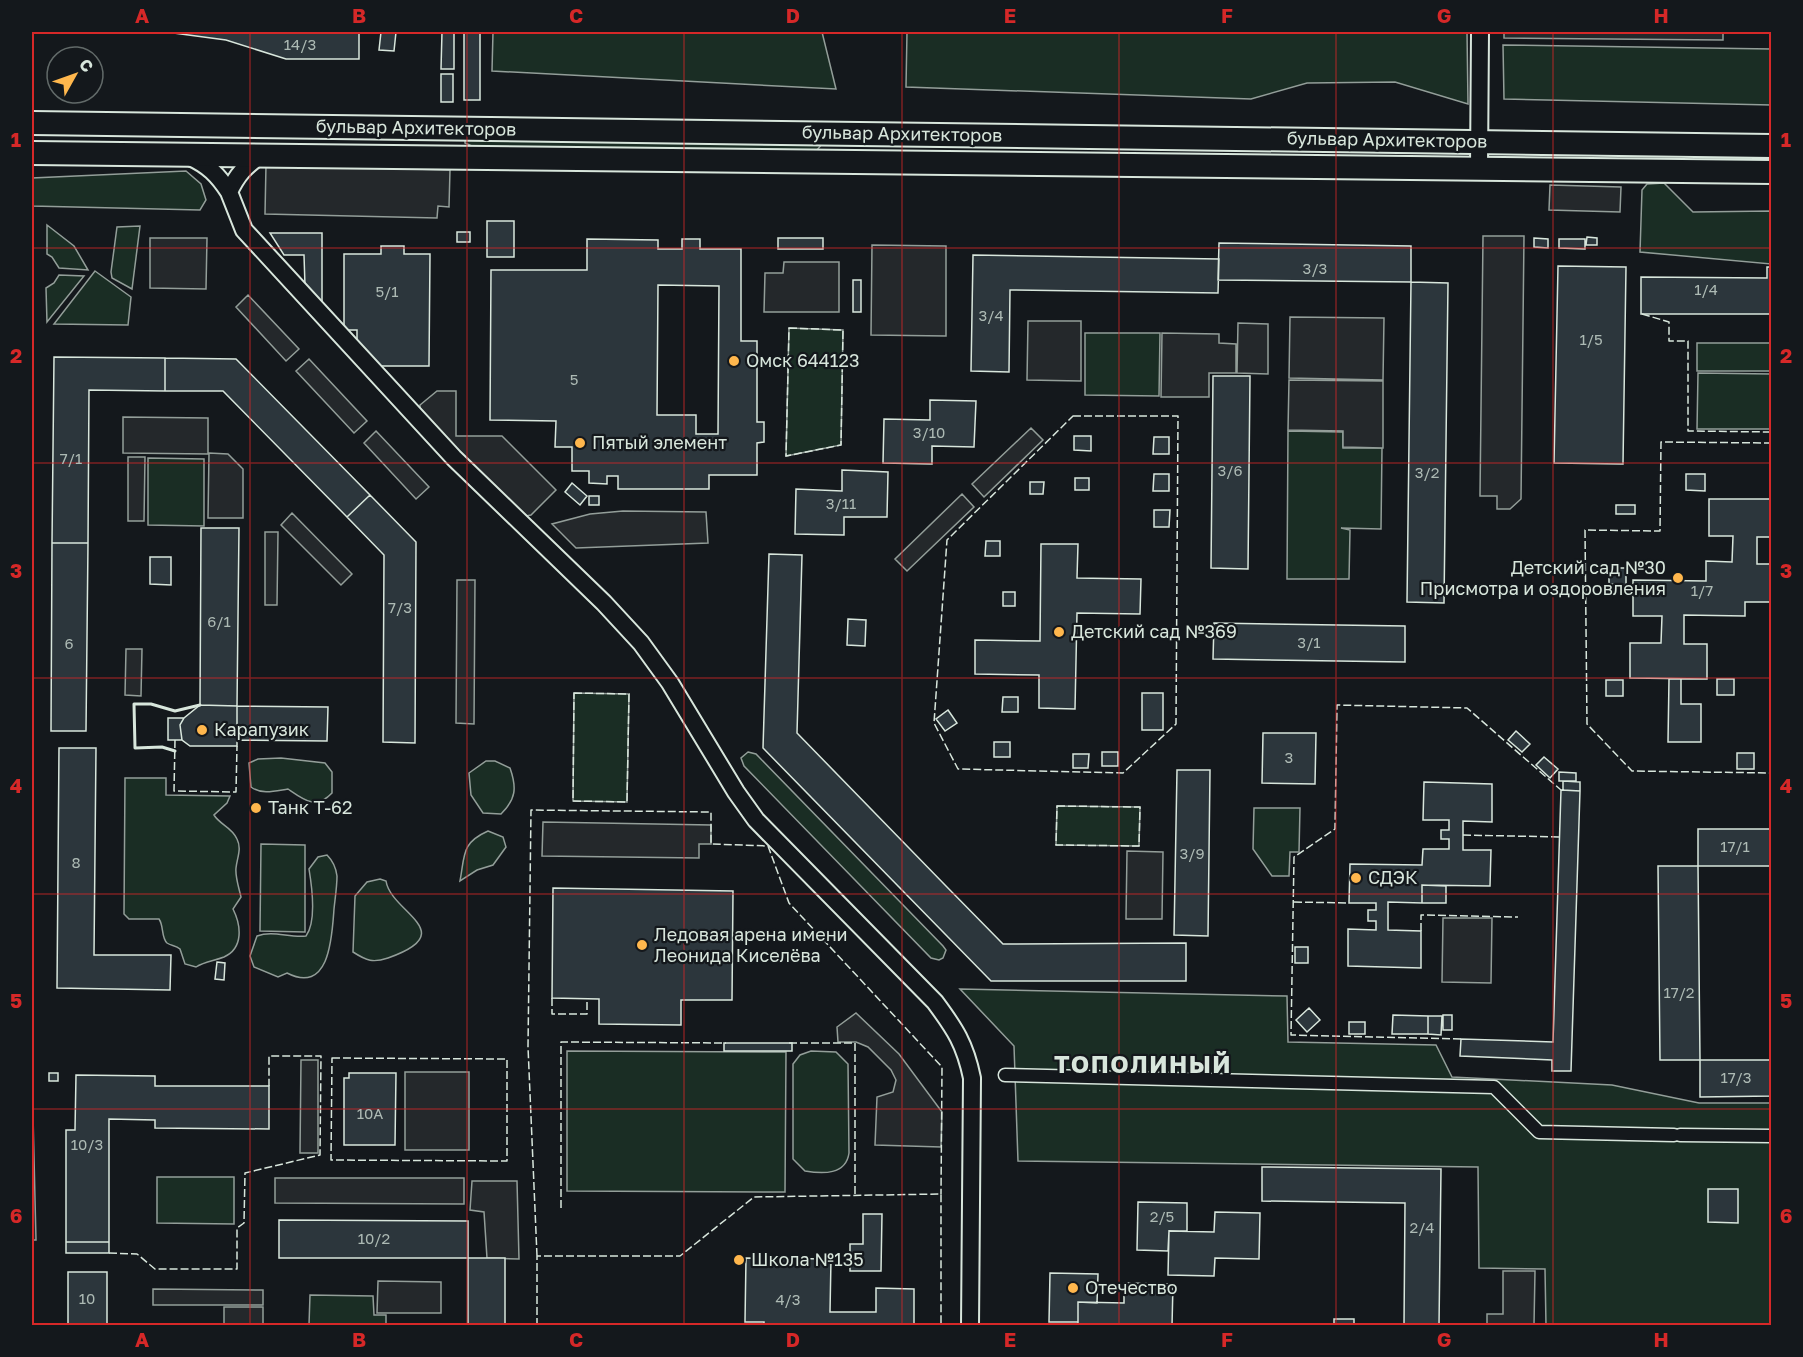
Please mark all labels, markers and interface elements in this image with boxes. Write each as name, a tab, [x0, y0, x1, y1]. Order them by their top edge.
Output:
text: A	[135, 3, 149, 27]
text: B	[352, 3, 366, 27]
text: C	[569, 3, 583, 27]
text: D	[786, 3, 800, 27]
text: E	[1004, 3, 1016, 27]
text: F	[1221, 3, 1233, 27]
text: G	[1437, 3, 1451, 27]
text: H	[1653, 3, 1669, 27]
house number: 14/3	[284, 35, 316, 53]
north arrow	[45, 45, 105, 105]
text: С	[75, 55, 98, 76]
street label: бульвар Архитекторов	[316, 114, 516, 140]
street label: бульвар Архитекторов	[802, 120, 1002, 146]
street label: бульвар Архитекторов	[1287, 126, 1487, 152]
text: 1	[11, 127, 21, 151]
text: 1	[1781, 127, 1791, 151]
house number: 3/3	[1303, 259, 1327, 277]
house number: 1/4	[1694, 280, 1718, 298]
house number: 5/1	[375, 282, 399, 300]
house number: 3/4	[978, 306, 1004, 324]
house number: 1/5	[1579, 330, 1603, 348]
text: 2	[10, 343, 22, 367]
text: 2	[1780, 343, 1792, 367]
place label: Омск 644123	[746, 349, 860, 371]
marker: Омск 644123	[727, 354, 741, 368]
house number: 5	[570, 370, 578, 388]
house number: 3/10	[913, 423, 945, 441]
place label: Пятый элемент	[592, 431, 727, 453]
marker: Пятый элемент	[573, 436, 587, 450]
house number: 7/1	[60, 449, 82, 467]
house number: 3/6	[1217, 461, 1243, 479]
house number: 3/2	[1415, 463, 1439, 481]
house number: 3/11	[826, 494, 856, 512]
place label: Детский сад №30 Присмотра и оздоровления	[1420, 556, 1666, 599]
text: 3	[10, 558, 22, 582]
text: 3	[1780, 558, 1792, 582]
marker: Детский сад №30 Присмотра и оздоровления	[1671, 571, 1685, 585]
house number: 1/7	[1691, 581, 1713, 599]
house number: 7/3	[388, 598, 412, 616]
house number: 6/1	[207, 612, 231, 630]
place label: Детский сад №369	[1071, 620, 1237, 642]
marker: Детский сад №369	[1052, 625, 1066, 639]
house number: 3/1	[1297, 633, 1321, 651]
house number: 6	[64, 634, 74, 652]
place label: Карапузик	[214, 718, 309, 740]
marker: Карапузик	[195, 723, 209, 737]
house number: 3	[1285, 748, 1293, 766]
text: 4	[10, 773, 22, 797]
text: 4	[1780, 773, 1792, 797]
place label: Танк Т-62	[268, 796, 352, 818]
marker: Танк Т-62	[249, 801, 263, 815]
house number: 17/1	[1720, 837, 1750, 855]
house number: 3/9	[1179, 844, 1205, 862]
house number: 8	[71, 853, 81, 871]
place label: СДЭК	[1368, 866, 1418, 888]
marker: СДЭК	[1349, 871, 1363, 885]
place label: Ледовая арена имени Леонида Киселёва	[654, 923, 848, 966]
marker: Ледовая арена имени Леонида Киселёва	[635, 938, 649, 952]
house number: 17/2	[1663, 983, 1695, 1001]
text: 5	[10, 988, 22, 1012]
text: 5	[1780, 988, 1792, 1012]
district label: ТОПОЛИНЫЙ	[1054, 1049, 1232, 1078]
house number: 17/3	[1720, 1068, 1752, 1086]
house number: 10А	[357, 1104, 383, 1122]
house number: 10/3	[71, 1135, 103, 1153]
text: 6	[10, 1203, 22, 1227]
text: 6	[1780, 1203, 1792, 1227]
house number: 2/5	[1150, 1207, 1174, 1225]
house number: 2/4	[1409, 1218, 1435, 1236]
house number: 10/2	[358, 1229, 390, 1247]
place label: Школа №135	[751, 1248, 864, 1270]
marker: Школа №135	[732, 1253, 746, 1267]
place label: Отечество	[1085, 1276, 1177, 1298]
marker: Отечество	[1066, 1281, 1080, 1295]
house number: 10	[79, 1289, 95, 1307]
house number: 4/3	[775, 1290, 801, 1308]
text: A	[135, 1327, 149, 1351]
text: B	[352, 1327, 366, 1351]
text: C	[569, 1327, 583, 1351]
text: D	[786, 1327, 800, 1351]
text: E	[1004, 1327, 1016, 1351]
text: F	[1221, 1327, 1233, 1351]
text: G	[1437, 1327, 1451, 1351]
text: H	[1653, 1327, 1669, 1351]

